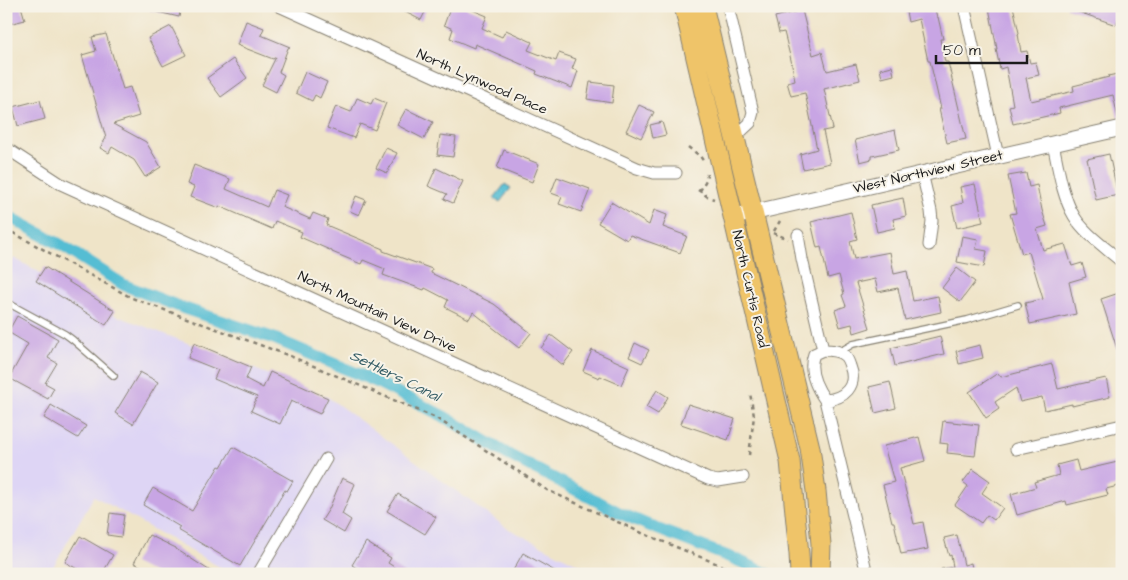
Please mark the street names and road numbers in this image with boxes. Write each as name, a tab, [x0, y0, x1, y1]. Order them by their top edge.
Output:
street label: North Lynwood Place	[413, 44, 551, 120]
street label: West Northview Street	[851, 145, 1005, 199]
street label: North Curtis Road	[727, 228, 773, 350]
street label: North Mountain View Drive	[294, 266, 460, 358]

